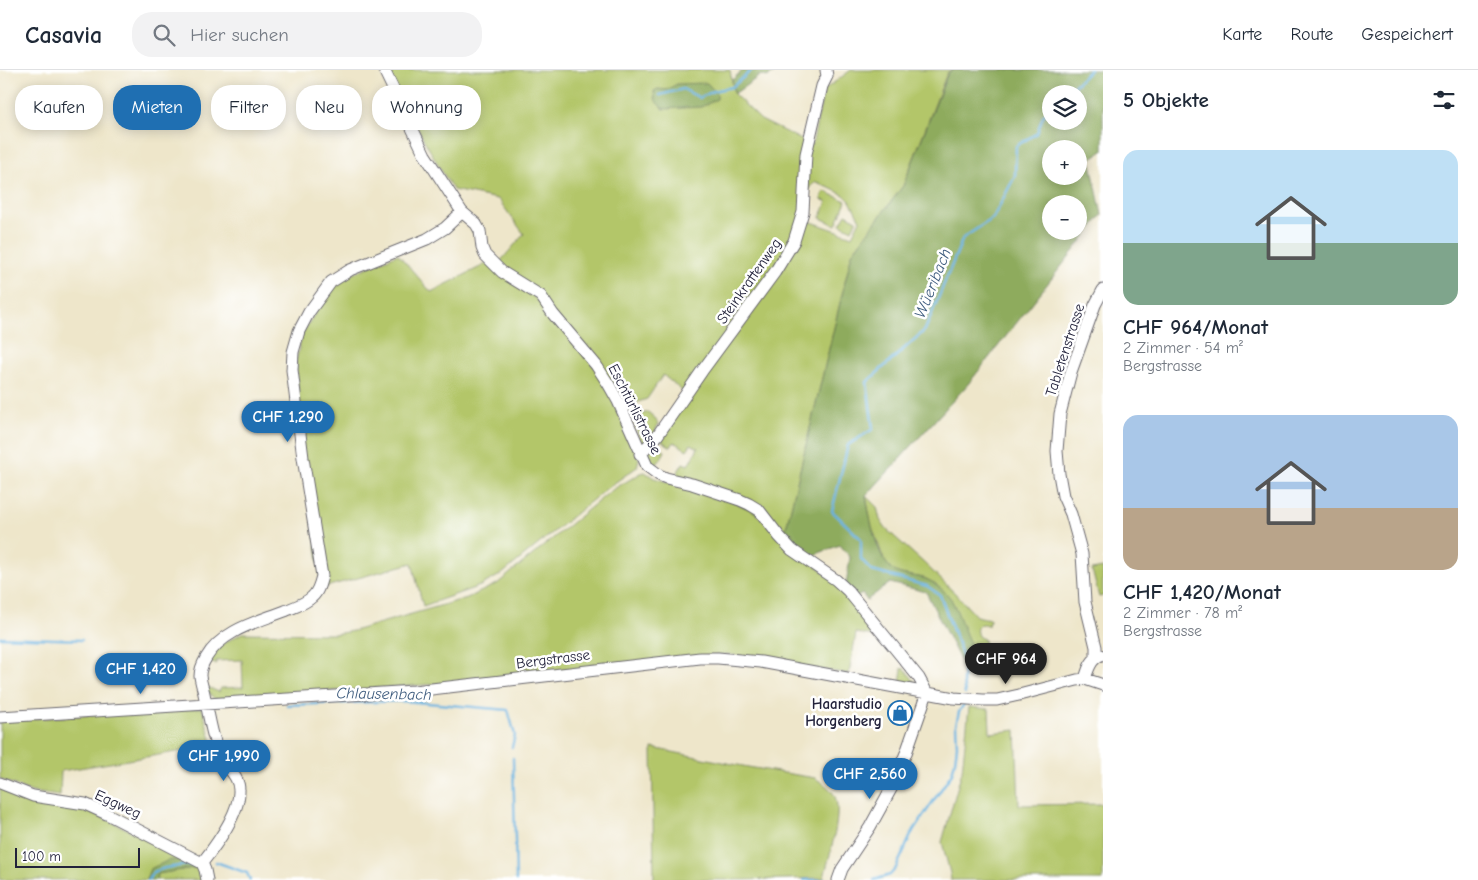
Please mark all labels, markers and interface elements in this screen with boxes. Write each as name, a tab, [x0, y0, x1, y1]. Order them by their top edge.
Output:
search box	[132, 12, 482, 57]
text: Casavia	[25, 21, 102, 49]
icon: search	[150, 21, 178, 49]
text: Hier suchen	[190, 24, 289, 46]
text: Karte	[1222, 24, 1262, 45]
text: Route	[1290, 24, 1333, 45]
text: Gespeichert	[1361, 24, 1453, 45]
chip: Kaufen	[15, 85, 103, 130]
chip: Mieten	[113, 85, 201, 130]
chip: Filter	[211, 85, 286, 130]
chip: Neu	[296, 85, 362, 130]
chip: Wohnung	[372, 85, 481, 130]
map controls	[1042, 85, 1087, 240]
button: layers	[1042, 85, 1087, 130]
icon: filters	[1430, 86, 1458, 114]
text: 5 Objekte	[1123, 88, 1209, 112]
button: +	[1042, 140, 1087, 185]
icon: home	[1246, 183, 1336, 273]
button: −	[1042, 195, 1087, 240]
street label: Steinkrattenweg	[713, 235, 785, 327]
water label: Wüeribach	[911, 246, 955, 321]
street label: Tabletenstrasse	[1042, 301, 1089, 399]
text: CHF 964/Monat	[1123, 315, 1268, 339]
text: 2 Zimmer · 54 m²	[1123, 339, 1243, 357]
text: Bergstrasse	[1123, 357, 1202, 375]
street label: Eschtürlistrasse	[605, 361, 666, 458]
pin: CHF 1,290	[231, 400, 345, 443]
text: CHF 1,290	[253, 408, 323, 426]
icon: home	[1246, 448, 1336, 538]
text: CHF 1,420/Monat	[1123, 580, 1281, 604]
text: 2 Zimmer · 78 m²	[1123, 604, 1242, 622]
text: Bergstrasse	[1123, 622, 1202, 640]
pin: CHF 964	[960, 642, 1052, 685]
street label: Bergstrasse	[515, 645, 591, 672]
text: CHF 964	[976, 650, 1036, 668]
pin: CHF 1,420	[84, 652, 198, 695]
text: CHF 1,420	[106, 660, 176, 678]
water label: Chlausenbach	[336, 684, 432, 704]
place label: Haarstudio Horgenberg	[805, 695, 882, 730]
shop icon: Haarstudio Horgenberg	[887, 700, 913, 726]
pin: CHF 1,990	[167, 740, 281, 782]
text: CHF 1,990	[188, 747, 260, 765]
pin: CHF 2,560	[813, 758, 927, 800]
text: CHF 2,560	[833, 765, 907, 783]
street label: Eggweg	[92, 785, 144, 823]
scale bar	[15, 845, 140, 868]
text: 100 m	[22, 848, 61, 865]

